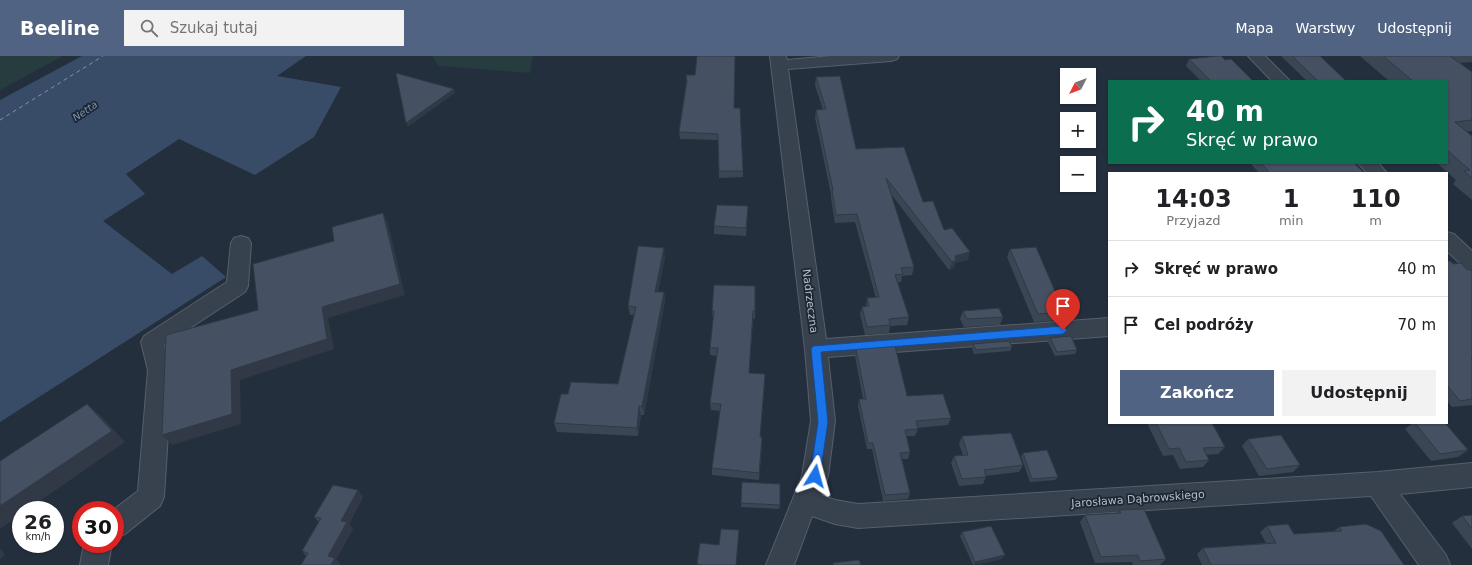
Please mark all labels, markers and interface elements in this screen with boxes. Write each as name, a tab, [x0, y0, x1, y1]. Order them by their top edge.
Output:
search box	[124, 10, 404, 46]
text: Beeline	[20, 17, 100, 39]
icon: search	[138, 17, 160, 39]
text: Szukaj tutaj	[170, 19, 258, 37]
text: Mapa	[1235, 20, 1274, 36]
text: Warstwy	[1296, 20, 1355, 36]
text: Udostępnij	[1377, 20, 1452, 36]
north arrow	[1060, 68, 1096, 104]
map controls	[1060, 68, 1096, 192]
text: 40 m	[1186, 95, 1264, 128]
icon: right	[1120, 96, 1172, 148]
water label: Netta	[70, 99, 100, 123]
button: +	[1060, 112, 1096, 148]
text: Skręć w prawo	[1186, 129, 1318, 150]
button: −	[1060, 156, 1096, 192]
text: 14:03	[1155, 185, 1232, 213]
text: 1	[1283, 185, 1299, 213]
text: 110	[1351, 185, 1401, 213]
text: Przyjazd	[1166, 213, 1221, 228]
text: min	[1279, 213, 1303, 228]
text: m	[1369, 213, 1382, 228]
icon: right	[1120, 258, 1142, 280]
text: Skręć w prawo	[1154, 260, 1278, 278]
text: 40 m	[1398, 260, 1436, 278]
street label: Nadrzeczna	[800, 268, 820, 334]
pin	[1046, 289, 1080, 330]
icon: arrive	[1052, 295, 1074, 317]
icon: arrive	[1120, 314, 1142, 336]
text: Cel podróży	[1154, 316, 1254, 334]
text: 70 m	[1398, 316, 1436, 334]
button: Zakończ	[1120, 370, 1274, 416]
button: Udostępnij	[1282, 370, 1436, 416]
position arrow	[794, 455, 836, 497]
street label: Jarosława Dąbrowskiego	[1070, 488, 1205, 510]
speed limit sign: 30	[72, 501, 124, 553]
text: 26	[24, 510, 52, 534]
text: km/h	[25, 531, 51, 542]

